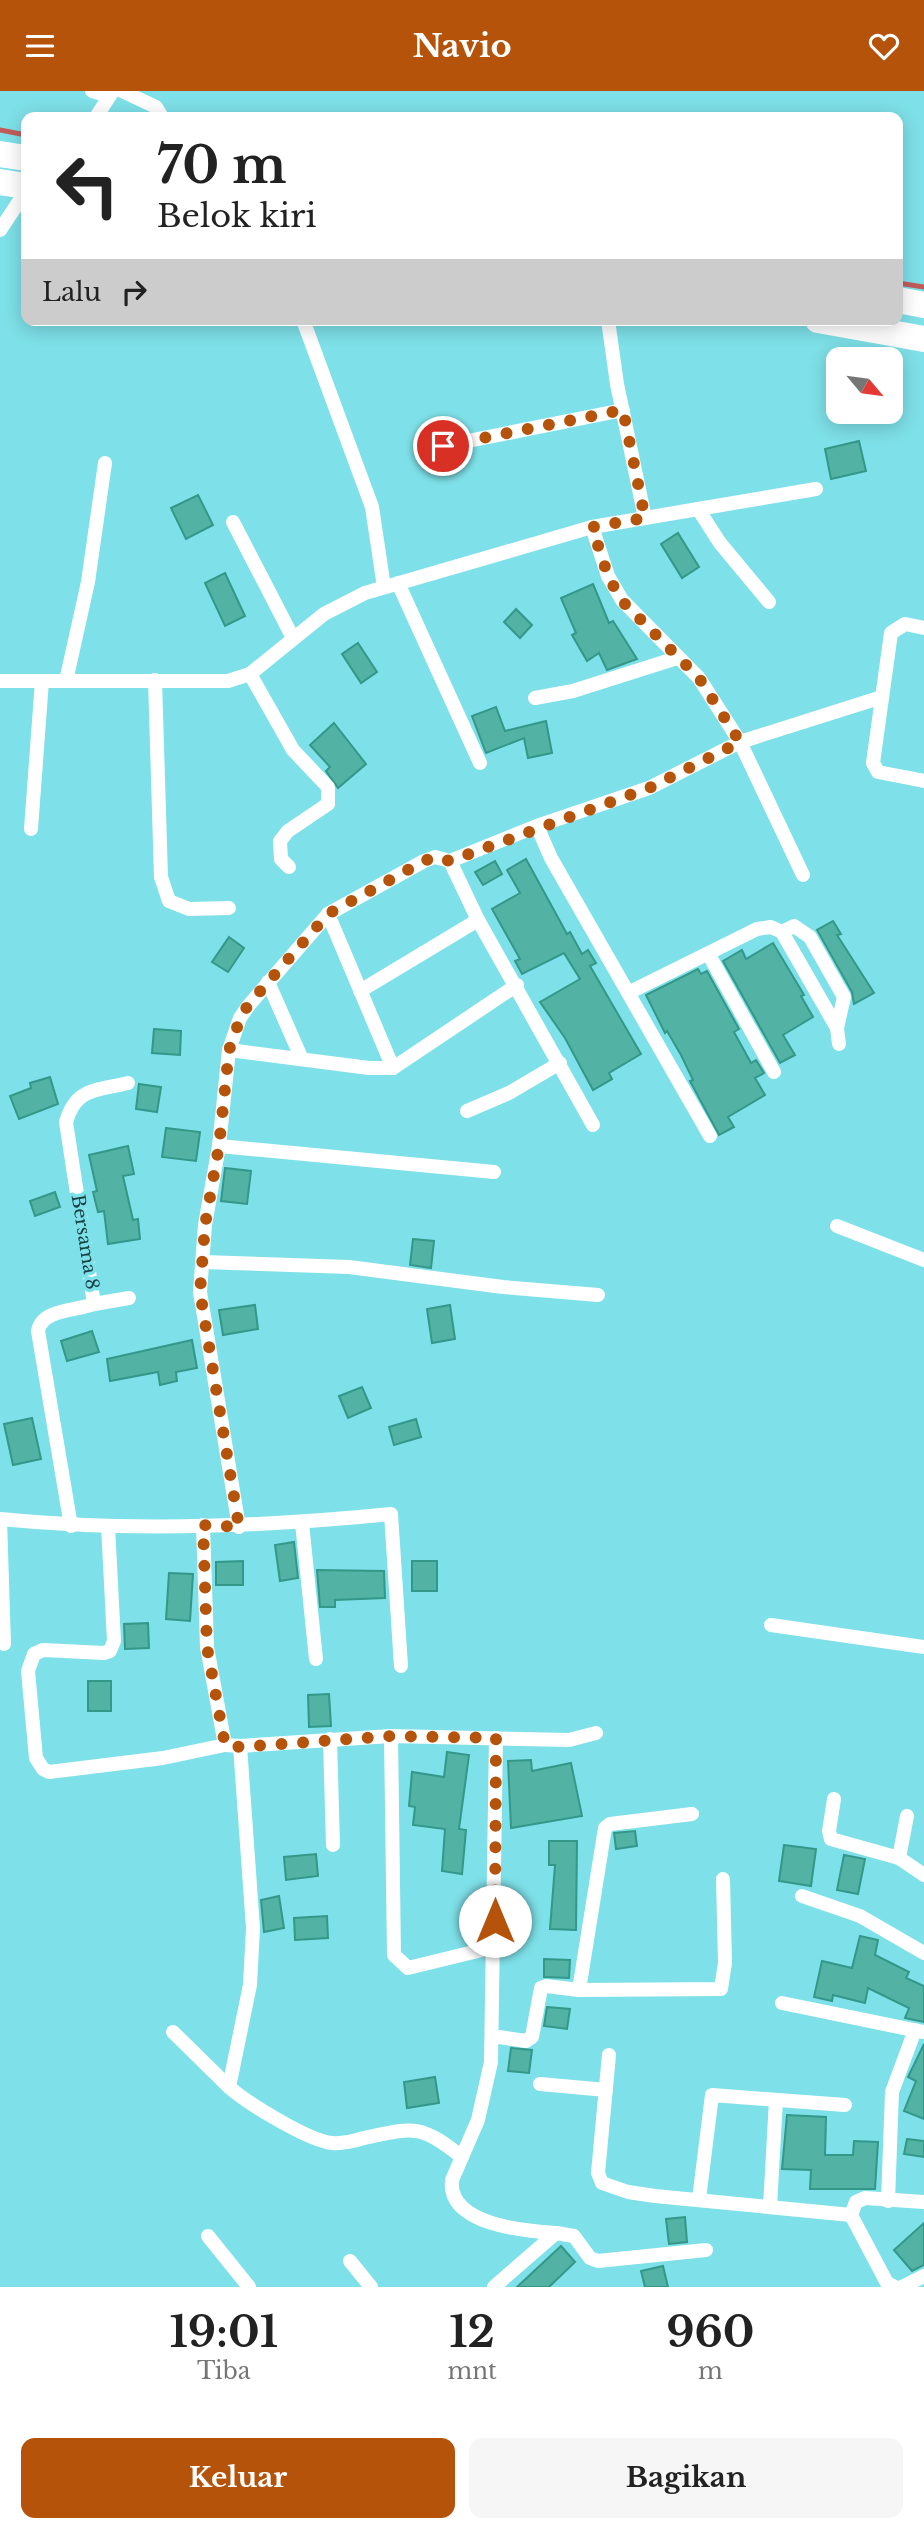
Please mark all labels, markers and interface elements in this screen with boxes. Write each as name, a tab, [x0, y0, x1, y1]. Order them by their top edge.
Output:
text: Navio	[412, 26, 512, 66]
icon: menu	[21, 27, 59, 65]
icon: heart	[865, 27, 903, 65]
text: 70 m	[157, 135, 287, 196]
icon: left	[42, 140, 133, 231]
text: Belok kiri	[157, 196, 316, 236]
icon: right	[115, 273, 153, 311]
text: Lalu	[42, 276, 101, 308]
north arrow	[826, 347, 903, 423]
map controls	[826, 347, 903, 424]
pin	[413, 416, 473, 476]
icon: arrive	[424, 427, 462, 465]
street label: Bersama 8	[67, 1193, 103, 1291]
position arrow	[458, 1884, 532, 1958]
text: 19:01	[169, 2306, 278, 2358]
text: 12	[449, 2306, 495, 2358]
text: 960	[666, 2306, 755, 2358]
text: Tiba	[197, 2357, 250, 2385]
text: mnt	[447, 2357, 497, 2385]
text: m	[698, 2357, 723, 2385]
button: Keluar	[21, 2438, 455, 2518]
button: Bagikan	[469, 2438, 903, 2518]

